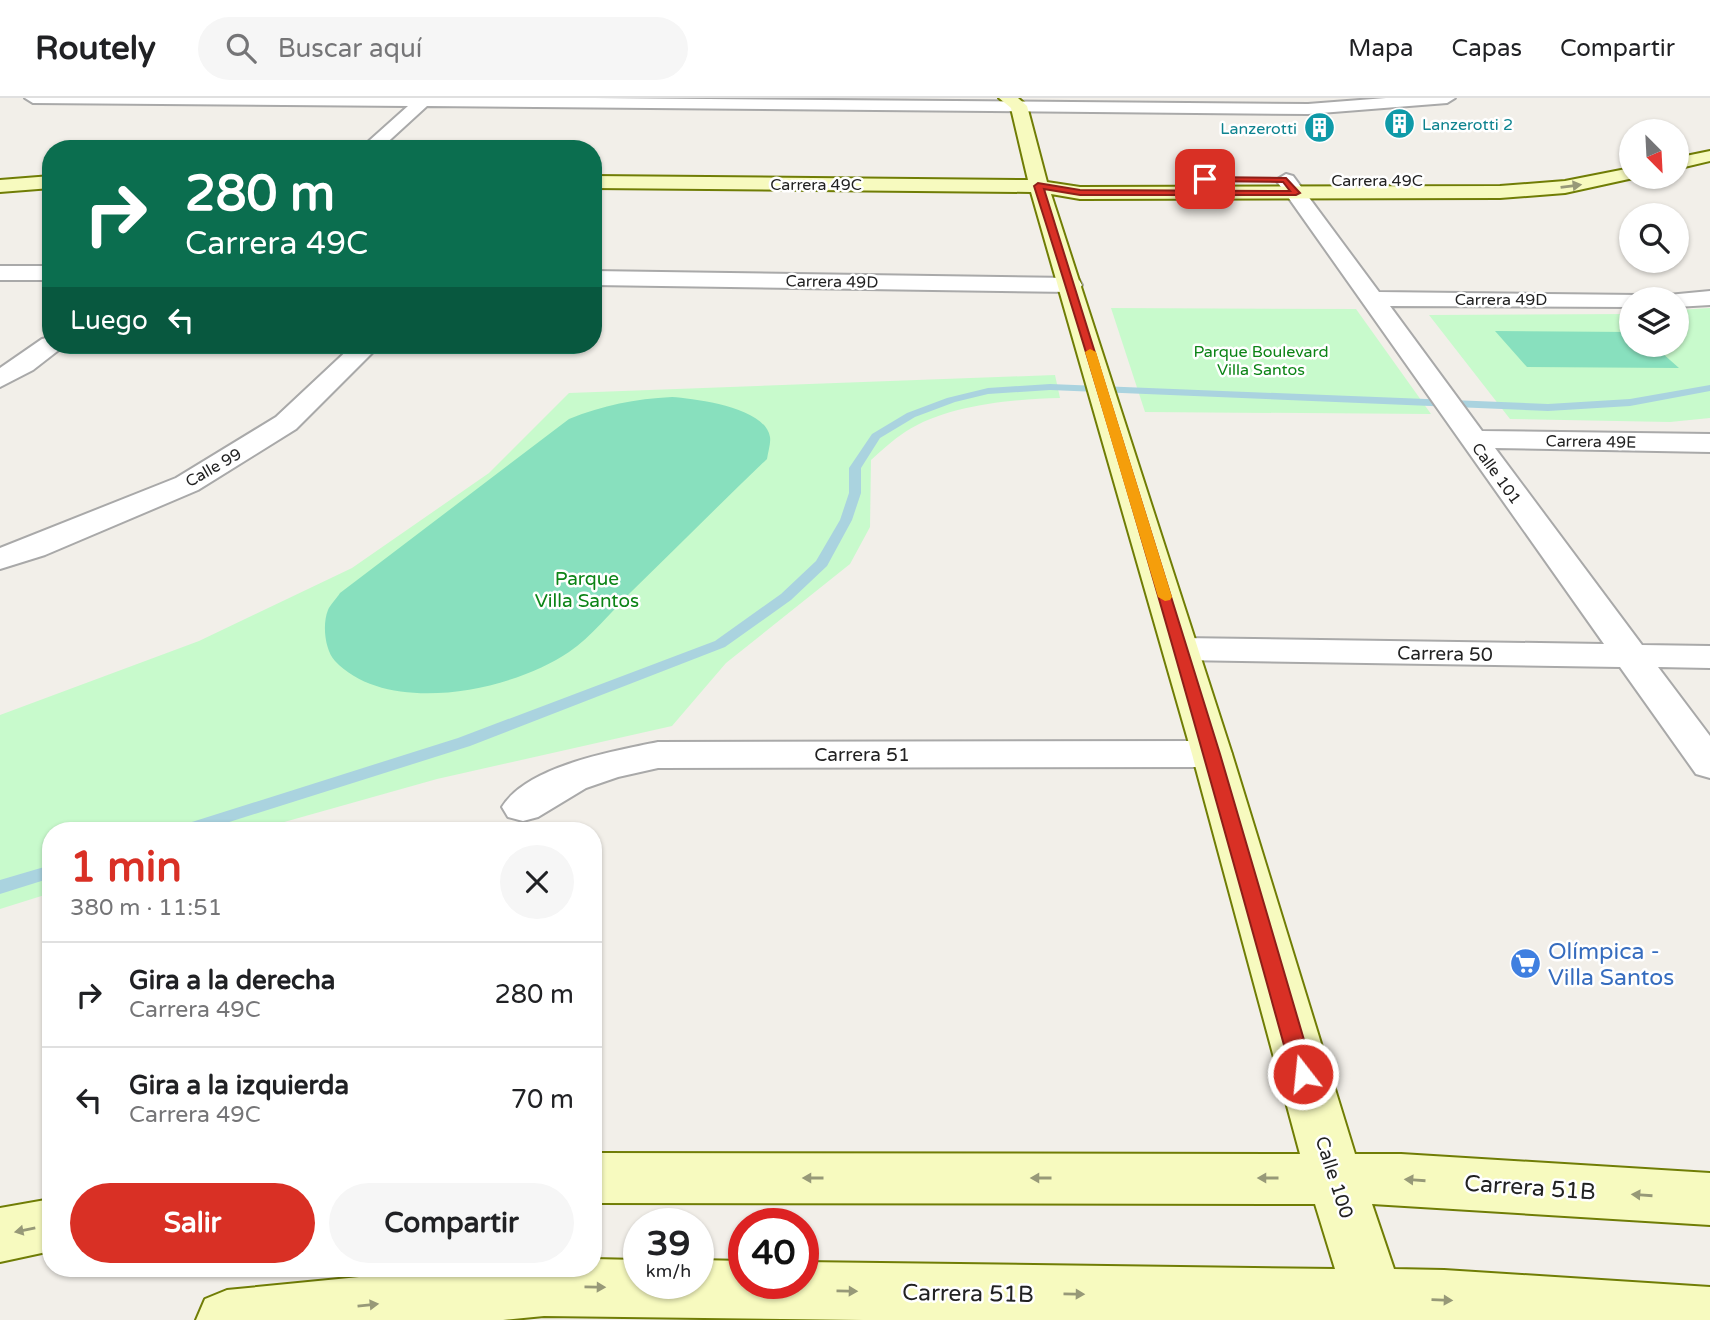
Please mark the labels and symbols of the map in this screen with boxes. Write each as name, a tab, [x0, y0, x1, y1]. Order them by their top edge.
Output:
building icon: Lanzerotti 2	[1382, 107, 1416, 141]
building icon: Lanzerotti	[1303, 111, 1337, 145]
place label: Lanzerotti 2	[1422, 115, 1513, 135]
place label: Lanzerotti	[1220, 119, 1297, 139]
north arrow	[1619, 119, 1689, 189]
pin	[1175, 149, 1235, 209]
street label: Carrera 49C	[1331, 171, 1423, 191]
street label: Carrera 49C	[770, 175, 862, 195]
one-way arrow	[1561, 181, 1583, 192]
street label: Carrera 49D	[786, 271, 878, 293]
street label: Carrera 49D	[1455, 290, 1547, 310]
park label: Parque Boulevard Villa Santos	[1193, 342, 1329, 380]
street label: Carrera 49E	[1545, 431, 1637, 453]
street label: Calle 101	[1467, 439, 1525, 508]
street label: Calle 99	[182, 444, 245, 492]
park label: Parque Villa Santos	[535, 568, 639, 612]
street label: Carrera 50	[1397, 642, 1493, 666]
street label: Carrera 51	[814, 744, 910, 766]
place label: Olímpica - Villa Santos	[1548, 938, 1674, 992]
supermarket icon: Olímpica - Villa Santos	[1508, 947, 1542, 981]
position arrow	[1266, 1037, 1340, 1111]
street label: Calle 100	[1310, 1134, 1358, 1221]
street label: Carrera 51B	[1463, 1169, 1597, 1207]
one-way arrow	[802, 1172, 824, 1184]
one-way arrow	[1029, 1172, 1051, 1184]
one-way arrow	[1257, 1172, 1279, 1184]
one-way arrow	[1404, 1174, 1426, 1185]
one-way arrow	[1631, 1189, 1653, 1200]
speed limit sign: 40	[728, 1208, 819, 1299]
one-way arrow	[14, 1225, 36, 1236]
street label: Carrera 51B	[902, 1279, 1034, 1309]
one-way arrow	[584, 1281, 606, 1293]
one-way arrow	[836, 1285, 858, 1297]
one-way arrow	[1063, 1289, 1085, 1300]
one-way arrow	[1431, 1294, 1453, 1305]
one-way arrow	[357, 1299, 379, 1310]

